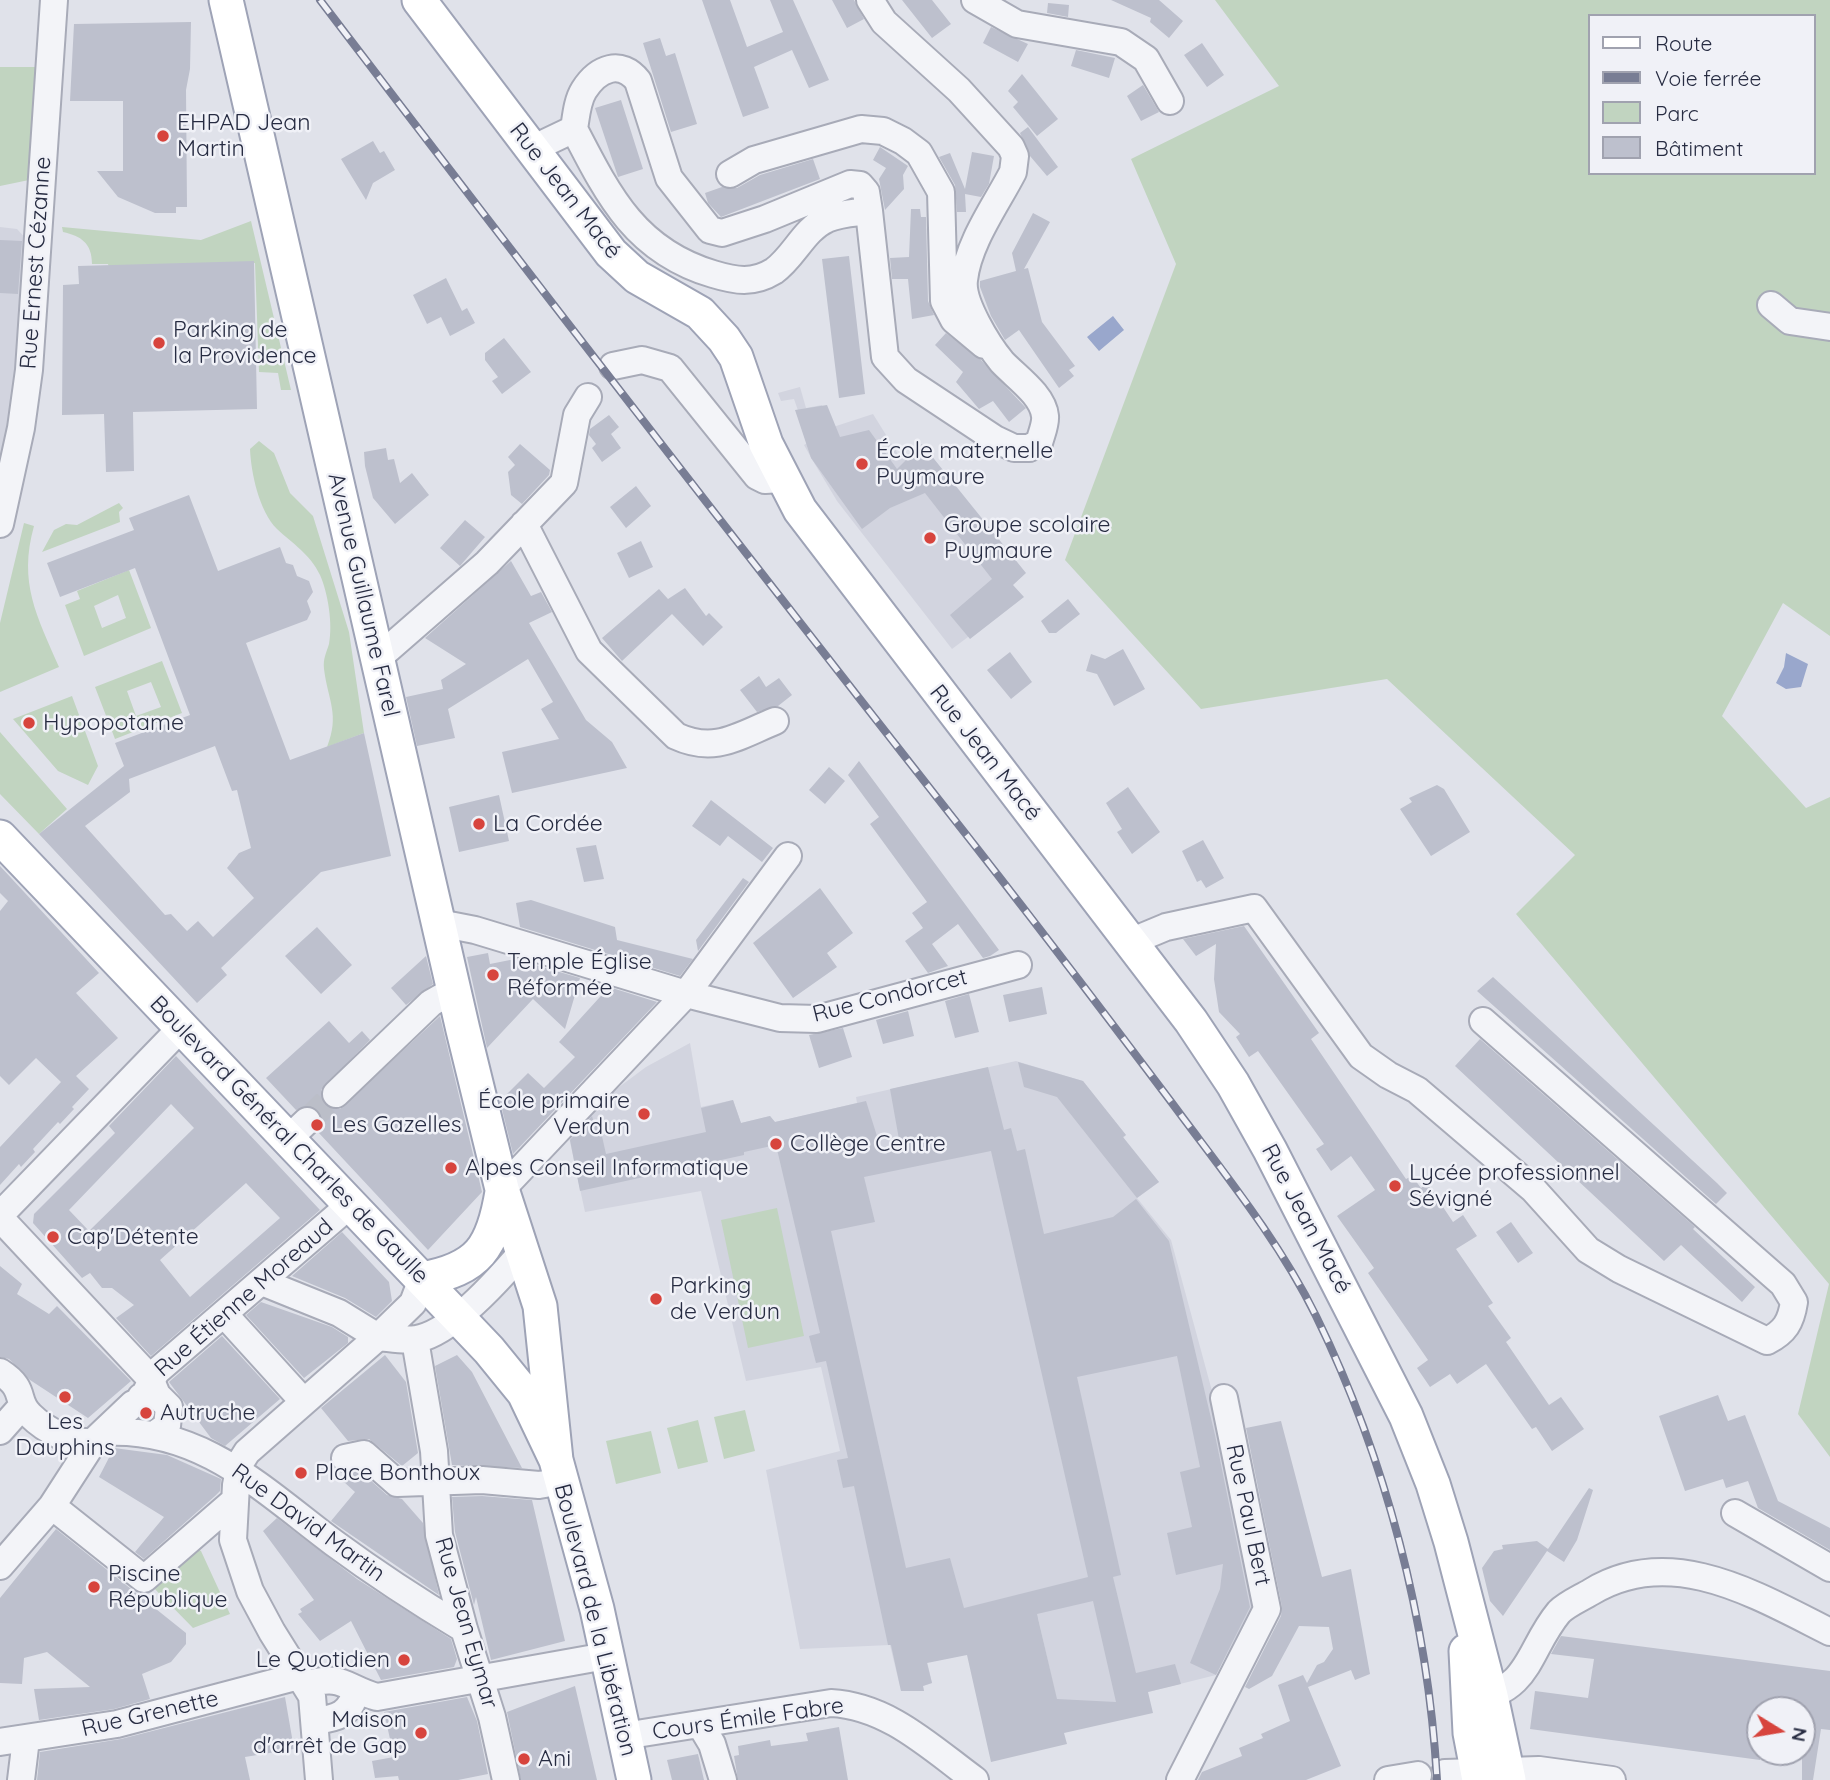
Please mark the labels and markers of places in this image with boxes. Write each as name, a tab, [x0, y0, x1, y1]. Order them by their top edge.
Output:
place label: EHPAD Jean Martin	[177, 109, 311, 163]
marker: EHPAD Jean Martin	[155, 128, 171, 144]
place label: Parking de la Providence	[173, 316, 317, 370]
marker: Parking de la Providence	[151, 335, 167, 351]
place label: École maternelle Puymaure	[876, 437, 1053, 491]
marker: École maternelle Puymaure	[854, 456, 870, 472]
place label: Groupe scolaire Puymaure	[944, 511, 1111, 565]
marker: Groupe scolaire Puymaure	[922, 530, 938, 546]
place label: Hypopotame	[43, 709, 184, 737]
marker: Hypopotame	[21, 715, 37, 731]
place label: La Cordée	[493, 810, 603, 838]
marker: La Cordée	[471, 816, 487, 832]
place label: Temple Église Réformée	[507, 948, 652, 1002]
marker: Temple Église Réformée	[485, 967, 501, 983]
place label: École primaire Verdun	[478, 1087, 630, 1141]
marker: École primaire Verdun	[636, 1106, 652, 1122]
place label: Les Gazelles	[331, 1111, 461, 1139]
marker: Les Gazelles	[309, 1117, 325, 1133]
place label: Collège Centre	[790, 1130, 946, 1158]
marker: Collège Centre	[768, 1136, 784, 1152]
place label: Alpes Conseil Informatique	[465, 1154, 749, 1182]
place label: Lycée professionnel Sévigné	[1409, 1159, 1620, 1213]
marker: Alpes Conseil Informatique	[443, 1160, 459, 1176]
marker: Lycée professionnel Sévigné	[1387, 1178, 1403, 1194]
place label: Cap'Détente	[67, 1223, 199, 1251]
marker: Cap'Détente	[45, 1229, 61, 1245]
place label: Parking de Verdun	[670, 1272, 780, 1326]
marker: Parking de Verdun	[648, 1291, 664, 1307]
marker: Les Dauphins	[57, 1389, 73, 1405]
place label: Autruche	[160, 1399, 255, 1427]
marker: Autruche	[138, 1405, 154, 1421]
place label: Les Dauphins	[15, 1408, 115, 1462]
place label: Place Bonthoux	[315, 1459, 480, 1487]
marker: Place Bonthoux	[293, 1465, 309, 1481]
place label: Piscine République	[108, 1560, 227, 1614]
marker: Piscine République	[86, 1579, 102, 1595]
place label: Le Quotidien	[256, 1646, 390, 1674]
marker: Le Quotidien	[396, 1652, 412, 1668]
place label: Maison d'arrêt de Gap	[253, 1706, 407, 1760]
marker: Maison d'arrêt de Gap	[413, 1725, 429, 1741]
place label: Ani	[538, 1745, 571, 1773]
marker: Ani	[516, 1751, 532, 1767]

